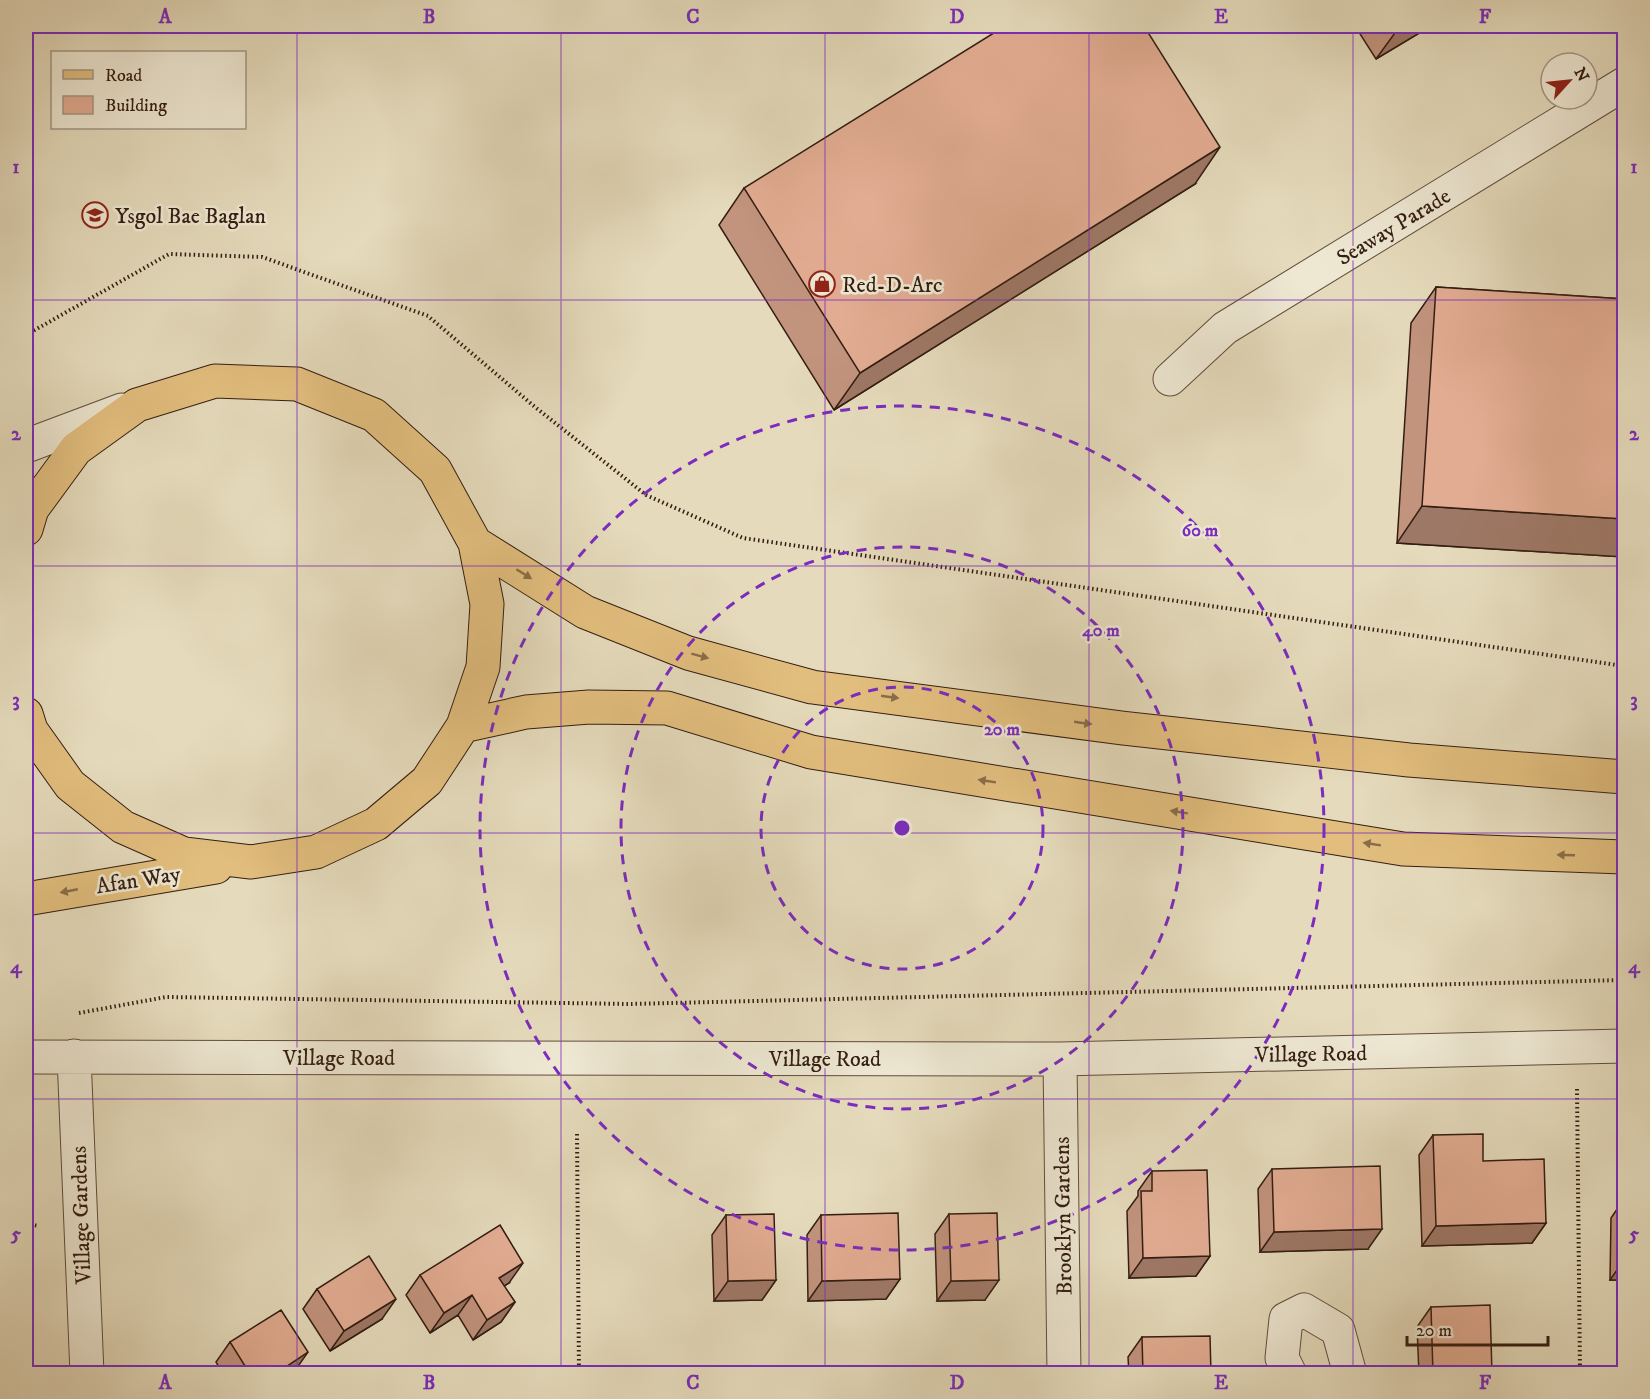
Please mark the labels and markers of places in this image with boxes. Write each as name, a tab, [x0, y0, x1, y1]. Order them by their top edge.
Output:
school or university icon: Ysgol Bae Baglan	[80, 200, 110, 230]
place label: Ysgol Bae Baglan	[115, 203, 267, 230]
shop icon: Red-D-Arc	[807, 269, 837, 299]
place label: Red-D-Arc	[842, 272, 942, 299]
centre of rings	[892, 818, 912, 838]

